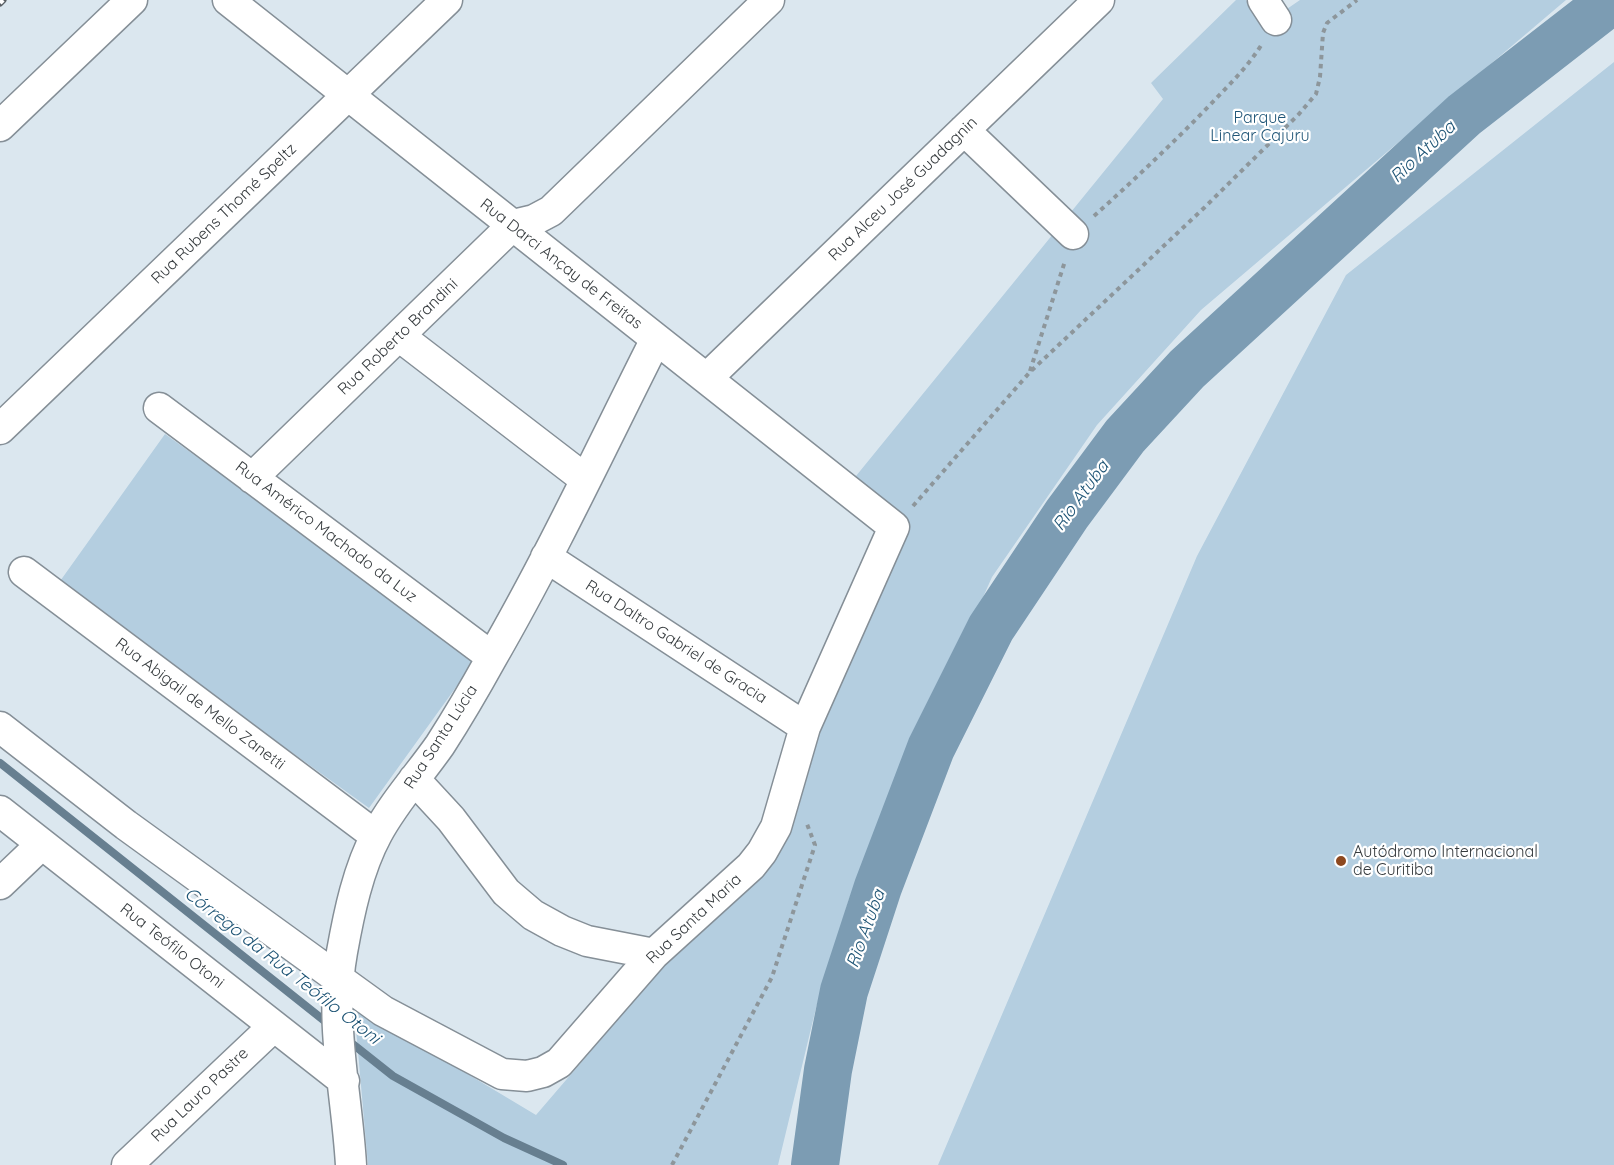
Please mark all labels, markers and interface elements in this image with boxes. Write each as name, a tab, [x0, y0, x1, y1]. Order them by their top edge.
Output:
park label: Parque Linear Cajuru	[1210, 108, 1310, 146]
street label: Rua Alceu José Guadagnin	[825, 113, 981, 265]
water label: Rio Atuba	[1386, 116, 1460, 188]
street label: Rua Rubens Thomé Speltz	[148, 140, 300, 288]
street label: Rua Darci Ançay de Freitas	[476, 195, 646, 333]
street label: Rua Roberto Brandini	[334, 275, 462, 399]
street label: Rua Américo Machado da Luz	[231, 457, 421, 607]
water label: Rio Atuba	[1048, 457, 1114, 535]
street label: Rua Daltro Gabriel de Gracia	[582, 576, 770, 708]
street label: Rua Abigail de Mello Zanetti	[111, 634, 289, 774]
street label: Rua Santa Lúcia	[400, 681, 482, 793]
place label: Autódromo Internacional de Curitiba	[1353, 842, 1538, 880]
marker: Autódromo Internacional de Curitiba	[1334, 854, 1348, 868]
street label: Rua Santa Maria	[642, 870, 746, 968]
water label: Córrego da Rua Teófilo Otoni	[180, 883, 384, 1049]
water label: Rio Atuba	[842, 887, 890, 971]
street label: Rua Teófilo Otoni	[116, 899, 228, 993]
street label: Rua Lauro Pastre	[147, 1044, 253, 1146]

